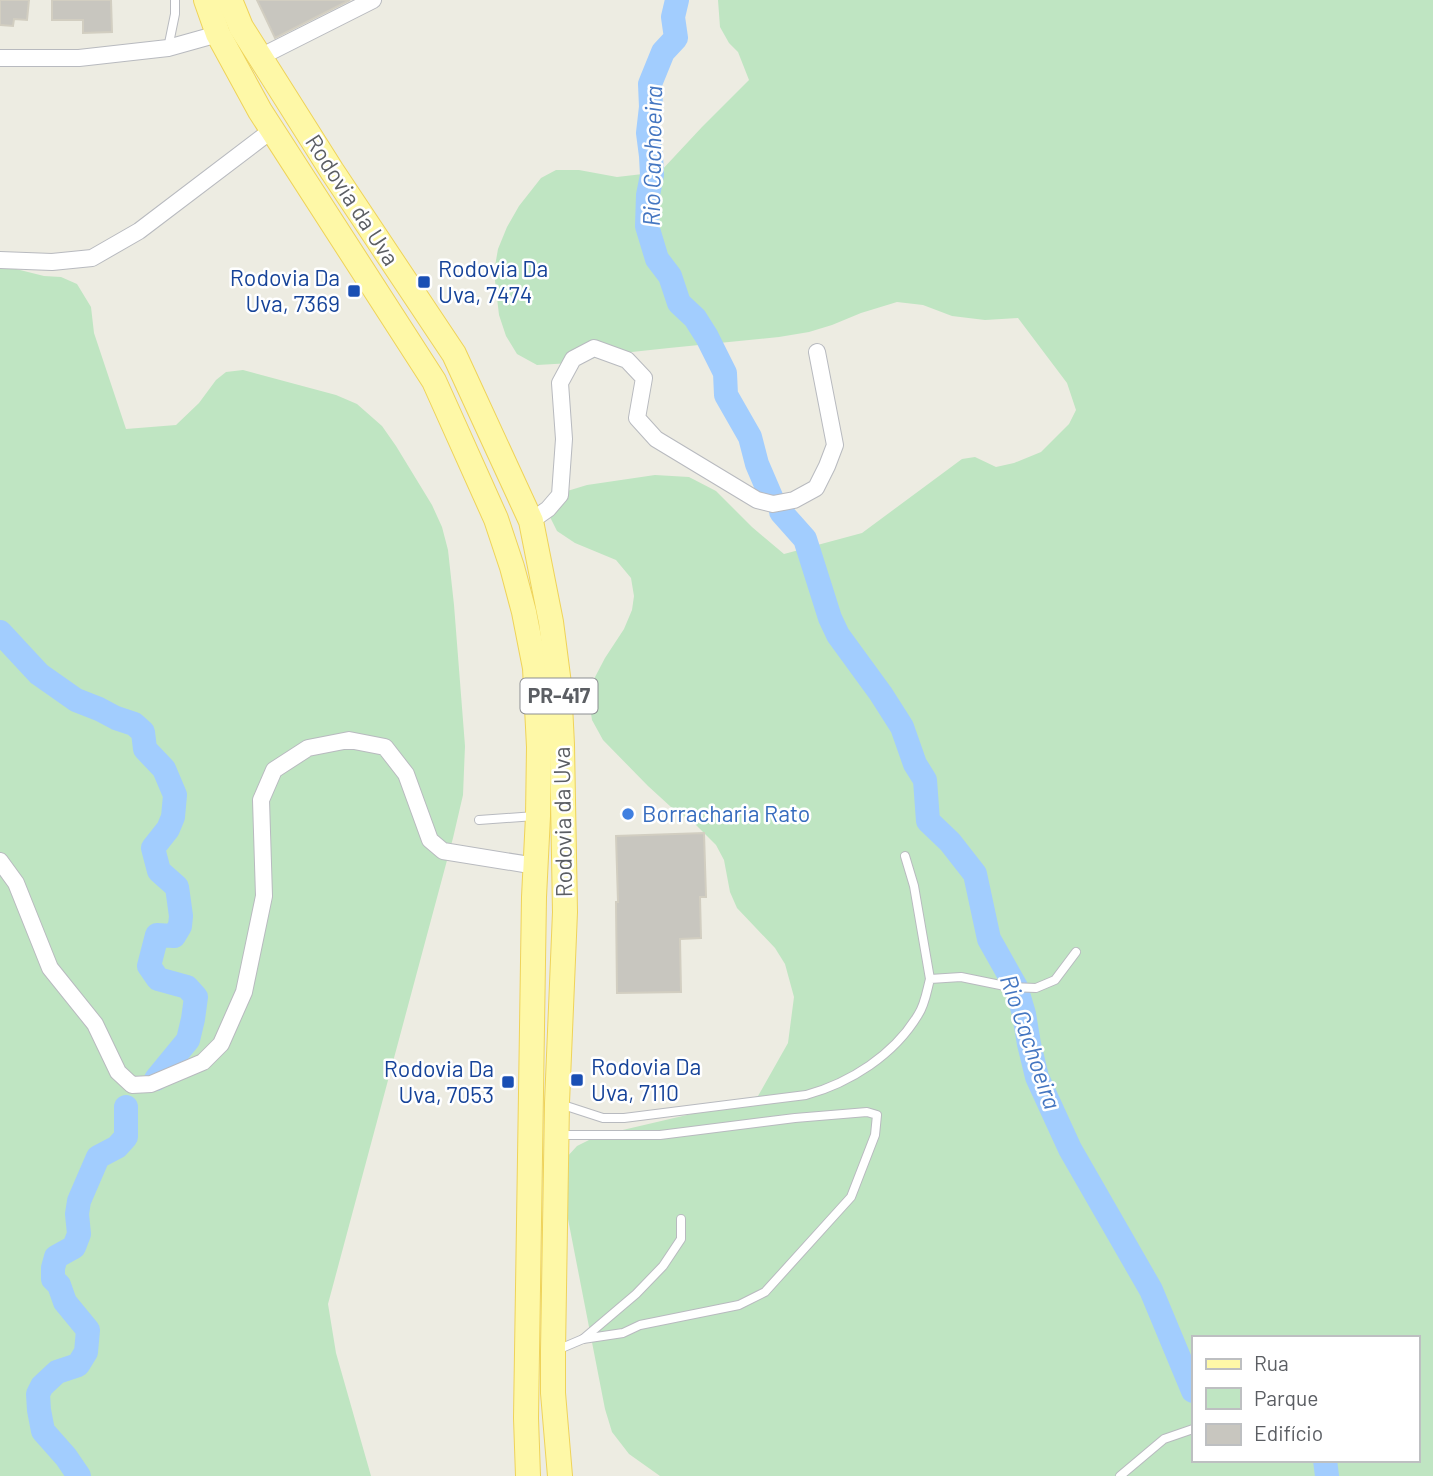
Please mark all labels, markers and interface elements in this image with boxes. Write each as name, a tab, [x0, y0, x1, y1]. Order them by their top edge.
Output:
water label: Rio Cachoeira	[636, 85, 667, 227]
street label: Rodovia da Uva	[300, 129, 406, 270]
place label: Rodovia Da Uva, 7474	[438, 254, 548, 308]
place label: Rodovia Da Uva, 7369	[230, 263, 340, 317]
marker: Rodovia Da Uva, 7474	[416, 274, 432, 290]
marker: Rodovia Da Uva, 7369	[346, 283, 362, 299]
road number: PR-417	[520, 678, 598, 714]
street label: Rodovia da Uva	[547, 747, 577, 898]
place label: Borracharia Rato	[642, 799, 810, 827]
marker: Borracharia Rato	[620, 806, 636, 822]
water label: Rio Cachoeira	[995, 970, 1068, 1113]
place label: Rodovia Da Uva, 7110	[591, 1052, 701, 1106]
place label: Rodovia Da Uva, 7053	[384, 1054, 494, 1108]
marker: Rodovia Da Uva, 7110	[569, 1072, 585, 1088]
marker: Rodovia Da Uva, 7053	[500, 1074, 516, 1090]
legend	[1192, 1336, 1419, 1462]
text: Rua	[1254, 1350, 1289, 1375]
text: Parque	[1254, 1385, 1319, 1410]
text: Edifício	[1254, 1420, 1323, 1445]

